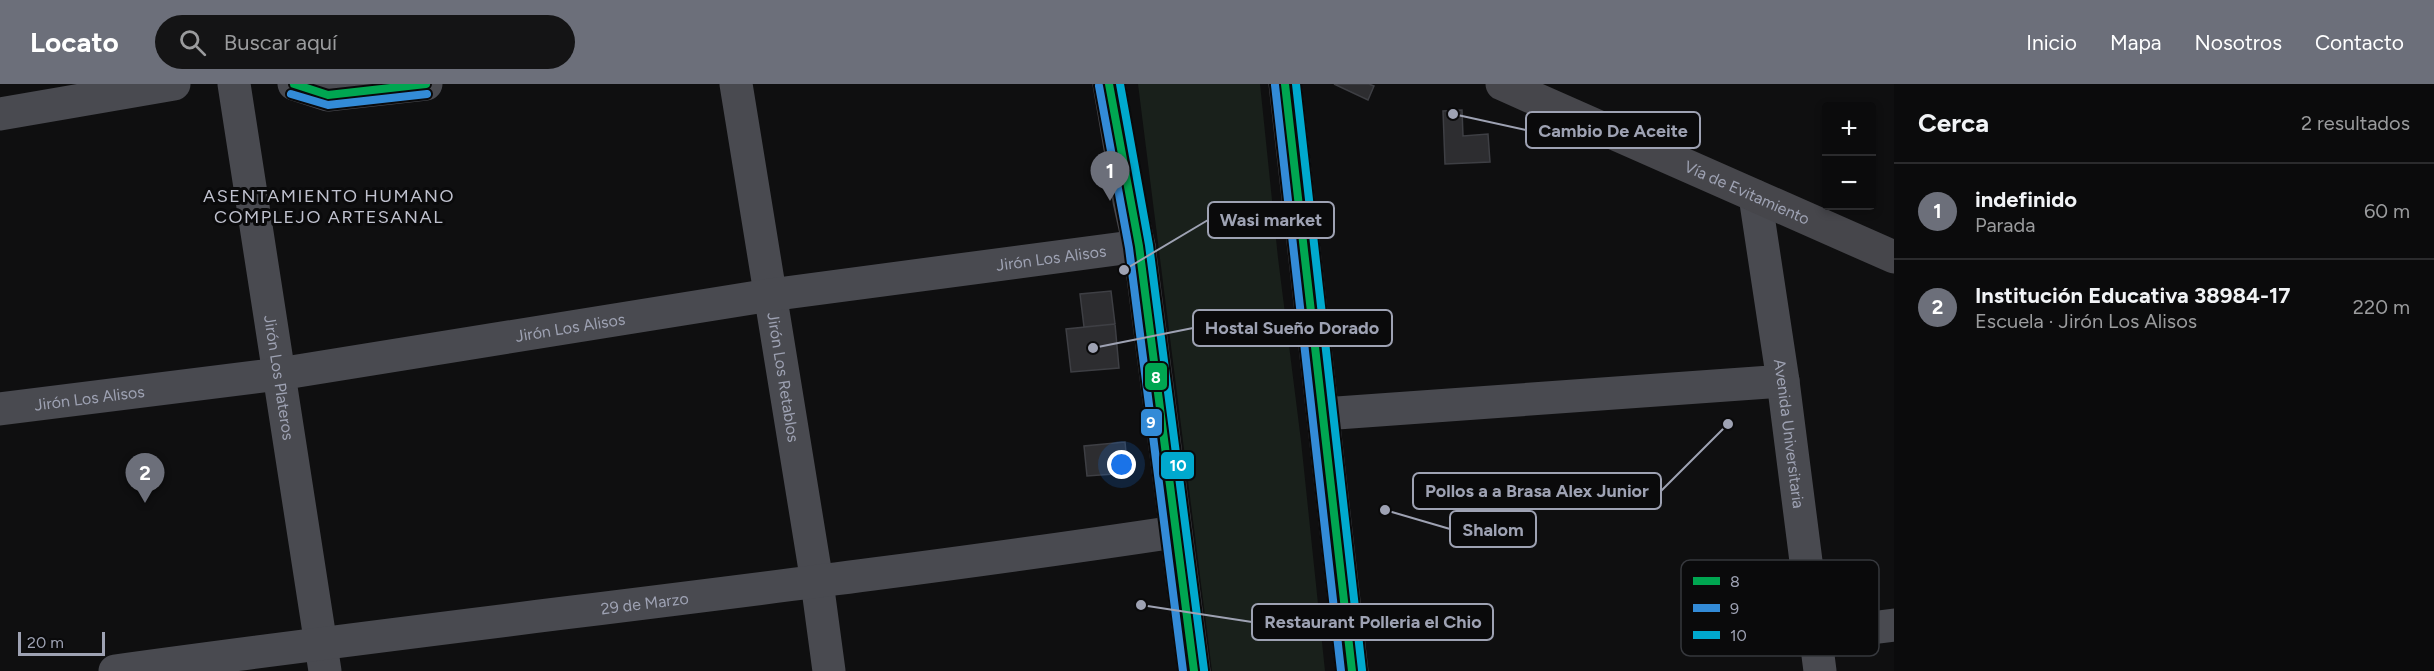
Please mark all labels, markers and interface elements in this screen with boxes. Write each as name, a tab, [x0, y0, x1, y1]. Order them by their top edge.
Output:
search box	[155, 15, 575, 69]
text: Locato	[30, 25, 119, 59]
icon: search	[176, 26, 209, 59]
text: Buscar aquí	[224, 29, 337, 56]
text: Inicio	[2026, 30, 2077, 55]
text: Mapa	[2110, 30, 2162, 55]
text: Nosotros	[2195, 30, 2282, 55]
text: Contacto	[2315, 30, 2404, 55]
map controls	[1822, 102, 1876, 210]
button: +	[1822, 102, 1876, 156]
text: Cerca	[1918, 107, 1989, 139]
text: 2 resultados	[2301, 111, 2410, 135]
callout: Cambio De Aceite	[1526, 112, 1700, 148]
text: Cambio De Aceite	[1538, 120, 1688, 142]
pin: 1	[1090, 152, 1130, 201]
street label: Vía de Evitamiento	[1682, 156, 1813, 228]
button: −	[1822, 156, 1876, 210]
district label: ASENTAMIENTO HUMANO COMPLEJO ARTESANAL	[203, 185, 455, 228]
text: indefinido	[1975, 186, 2077, 213]
text: 1	[1933, 199, 1942, 223]
text: 60 m	[2364, 199, 2410, 223]
callout: Wasi market	[1208, 202, 1334, 238]
text: Wasi market	[1220, 209, 1322, 231]
text: Parada	[1975, 213, 2035, 237]
street label: Jirón Los Alisos	[995, 241, 1107, 274]
text: Institución Educativa 38984-17	[1975, 282, 2290, 309]
text: 2	[1932, 295, 1943, 319]
text: 220 m	[2353, 295, 2410, 319]
street label: Jirón Los Alisos	[514, 309, 626, 345]
text: Escuela · Jirón Los Alisos	[1975, 309, 2197, 333]
callout: Hostal Sueño Dorado	[1193, 310, 1392, 346]
street label: Jirón Los Retablos	[764, 311, 804, 443]
street label: Jirón Los Plateros	[260, 314, 299, 441]
text: Hostal Sueño Dorado	[1205, 317, 1379, 339]
street label: Avenida Universitaria	[1770, 357, 1809, 509]
line badge: 8	[1144, 362, 1168, 391]
text: 8	[1151, 368, 1161, 387]
street label: Jirón Los Alisos	[33, 381, 146, 414]
line badge: 9	[1140, 408, 1163, 437]
text: 9	[1146, 413, 1156, 432]
your location	[1107, 450, 1136, 479]
line badge: 10	[1160, 451, 1195, 480]
pin: 2	[126, 454, 164, 503]
text: 10	[1169, 456, 1187, 475]
callout: Pollos a a Brasa Alex Junior	[1413, 473, 1661, 509]
text: Pollos a a Brasa Alex Junior	[1425, 480, 1649, 502]
callout: Shalom	[1450, 511, 1536, 547]
text: Shalom	[1462, 519, 1524, 541]
legend	[1681, 560, 1879, 656]
text: 8	[1730, 572, 1740, 591]
street label: 29 de Marzo	[600, 588, 690, 618]
text: 9	[1730, 599, 1739, 618]
callout: Restaurant Polleria el Chio	[1252, 604, 1493, 640]
text: Restaurant Polleria el Chio	[1264, 611, 1482, 633]
text: 10	[1730, 626, 1747, 645]
scale bar	[18, 629, 105, 656]
text: 20 m	[27, 633, 64, 652]

